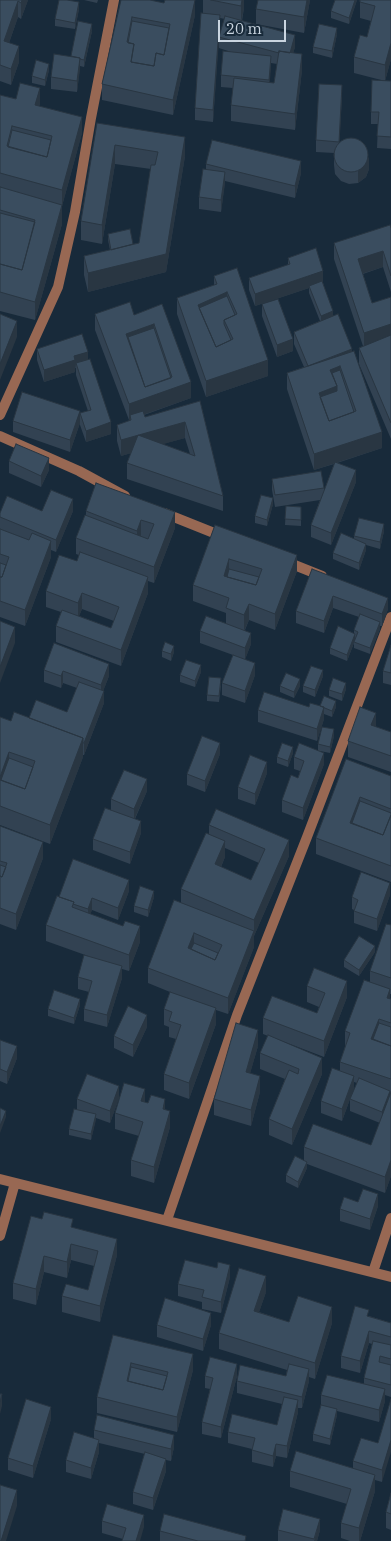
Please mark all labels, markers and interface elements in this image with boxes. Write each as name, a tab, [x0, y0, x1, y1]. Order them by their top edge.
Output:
scale bar	[221, 10, 288, 42]
text: 20 m	[226, 19, 262, 38]

